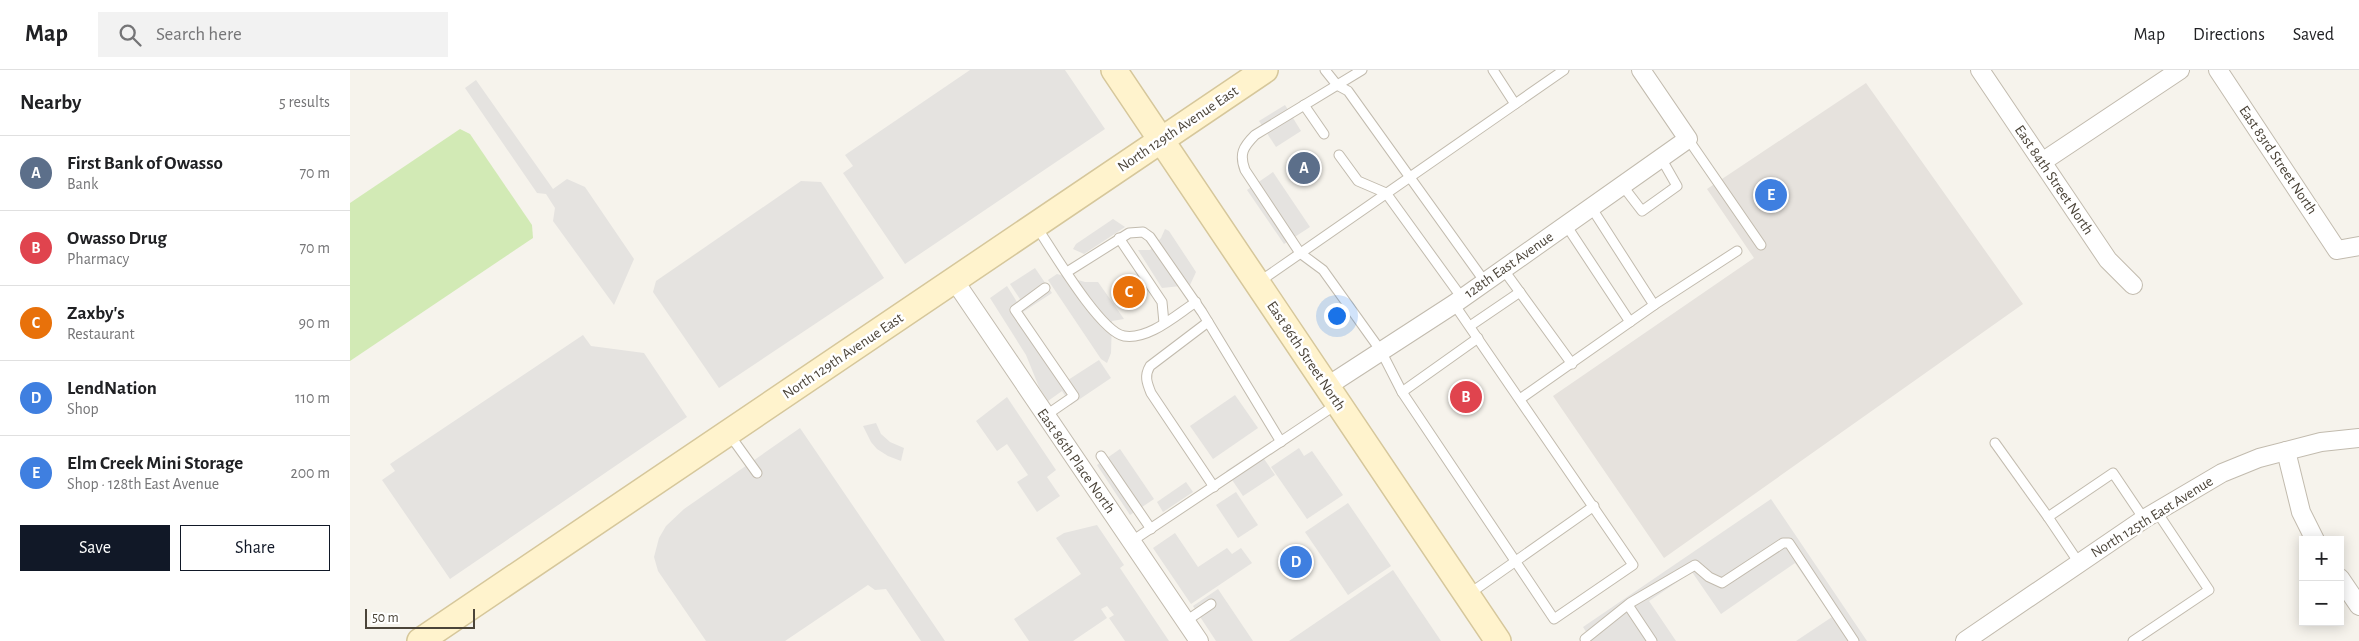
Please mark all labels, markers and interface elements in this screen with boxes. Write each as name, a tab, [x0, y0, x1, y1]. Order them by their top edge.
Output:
search box	[98, 12, 448, 57]
icon: search	[116, 21, 144, 49]
text: Map	[25, 22, 68, 46]
text: Search here	[156, 25, 242, 44]
text: Map	[2134, 26, 2165, 44]
text: Directions	[2193, 26, 2265, 44]
text: Saved	[2293, 26, 2334, 44]
street label: North 129th Avenue East	[1115, 83, 1241, 175]
text: Nearby	[20, 92, 81, 113]
text: 5 results	[279, 94, 330, 110]
street label: East 83rd Street North	[2236, 103, 2320, 217]
street label: East 84th Street North	[2012, 123, 2096, 237]
pin: A	[1288, 149, 1320, 187]
text: First Bank of Owasso	[67, 154, 223, 173]
text: A	[31, 165, 41, 181]
text: 70 m	[299, 165, 330, 181]
text: Bank	[67, 176, 98, 192]
pin: E	[1755, 176, 1787, 214]
text: Owasso Drug	[67, 229, 167, 248]
street label: 128th East Avenue	[1462, 229, 1556, 301]
text: B	[31, 240, 41, 256]
text: 70 m	[299, 240, 330, 256]
text: Pharmacy	[67, 251, 129, 267]
pin: C	[1113, 273, 1145, 311]
street label: East 86th Street North	[1264, 299, 1348, 413]
your location	[1324, 303, 1350, 329]
text: Zaxby's	[67, 304, 125, 323]
street label: North 129th Avenue East	[780, 310, 906, 402]
text: C	[32, 315, 40, 331]
text: 90 m	[299, 315, 330, 331]
text: Restaurant	[67, 326, 135, 342]
pin: B	[1450, 378, 1482, 416]
text: LendNation	[67, 379, 157, 398]
text: D	[31, 390, 41, 406]
text: 110 m	[295, 390, 330, 406]
text: Shop	[67, 401, 99, 417]
street label: East 86th Place North	[1034, 406, 1118, 516]
text: Elm Creek Mini Storage	[67, 454, 243, 473]
text: E	[32, 465, 40, 481]
text: 200 m	[290, 465, 330, 481]
street label: North 125th East Avenue	[2088, 473, 2216, 561]
text: Shop · 128th East Avenue	[67, 476, 219, 492]
button: Save	[20, 525, 170, 571]
button: Share	[180, 525, 330, 571]
map controls	[2299, 536, 2344, 626]
button: +	[2299, 536, 2344, 581]
pin: D	[1280, 543, 1312, 581]
button: −	[2299, 581, 2344, 626]
scale bar	[365, 606, 475, 629]
text: 50 m	[372, 611, 399, 625]

